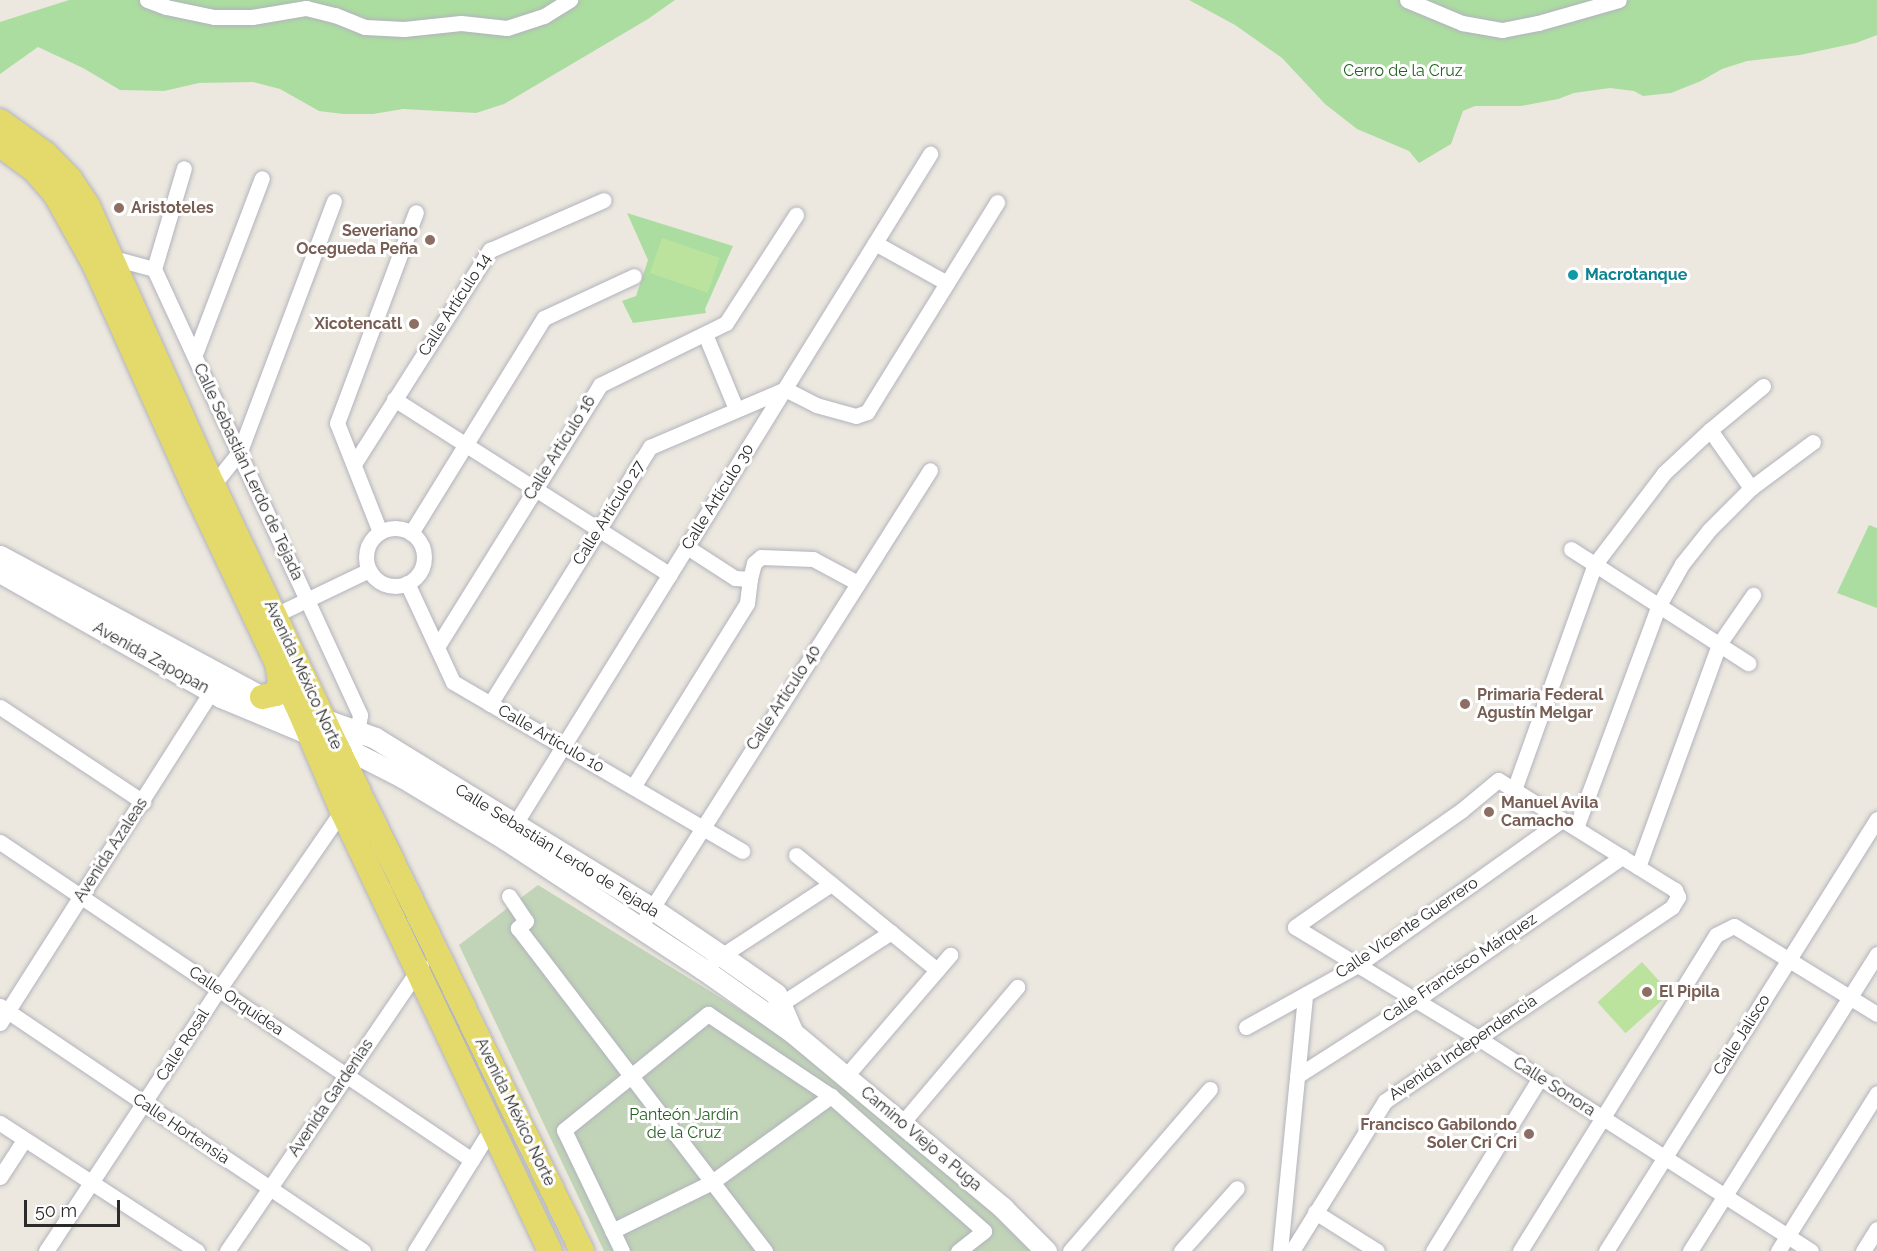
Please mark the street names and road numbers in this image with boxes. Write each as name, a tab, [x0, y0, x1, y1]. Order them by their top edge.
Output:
street label: Calle Artículo 14	[415, 250, 495, 360]
street label: Calle Sebastián Lerdo de Tejada	[189, 360, 307, 584]
street label: Calle Artículo 16	[520, 392, 600, 504]
street label: Calle Artículo 30	[678, 440, 758, 554]
street label: Calle Artículo 27	[569, 457, 649, 569]
street label: Avenida México Norte	[260, 597, 346, 753]
street label: Avenida Zapopan	[90, 618, 212, 698]
street label: Calle Artículo 40	[743, 642, 825, 754]
street label: Calle Artículo 10	[494, 701, 608, 777]
street label: Calle Sebastián Lerdo de Tejada	[451, 780, 663, 922]
street label: Avenida Azaleas	[70, 794, 152, 906]
street label: Calle Vicente Guerrero	[1332, 873, 1482, 983]
street label: Calle Francisco Márquez	[1380, 909, 1540, 1027]
street label: Calle Orquídea	[185, 962, 287, 1040]
street label: Avenida Independencia	[1385, 991, 1541, 1105]
street label: Calle Jalisco	[1709, 991, 1775, 1079]
street label: Calle Rosal	[153, 1005, 213, 1085]
street label: Avenida México Norte	[471, 1035, 559, 1189]
street label: Avenida Gardenias	[285, 1036, 377, 1160]
street label: Calle Sonora	[1509, 1053, 1599, 1121]
street label: Camino Viejo a Puga	[856, 1083, 986, 1195]
street label: Calle Hortensia	[129, 1090, 233, 1168]

